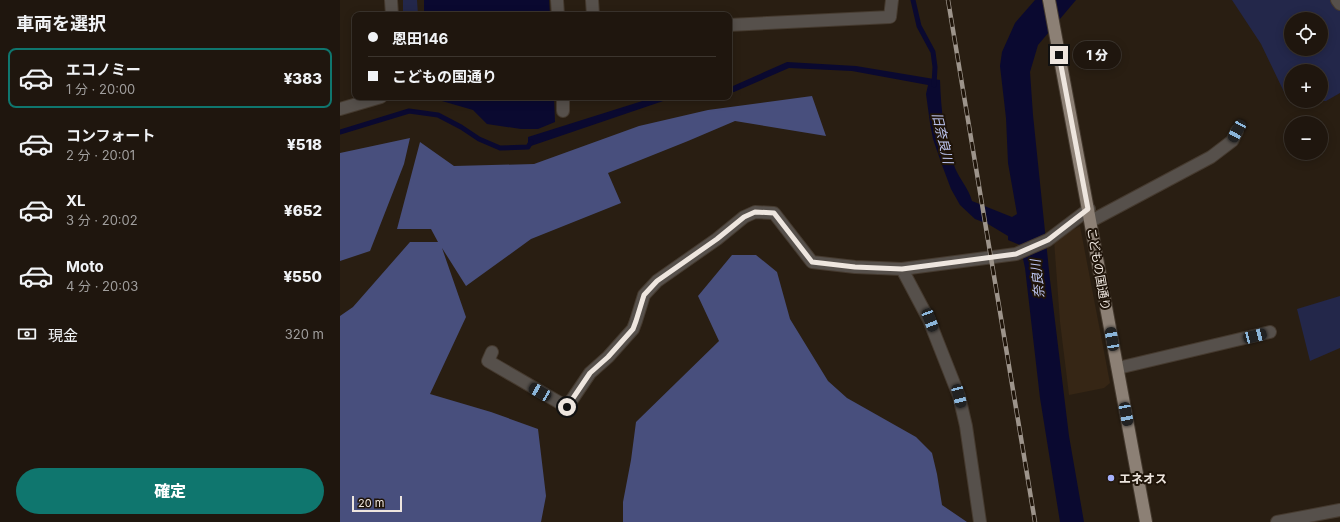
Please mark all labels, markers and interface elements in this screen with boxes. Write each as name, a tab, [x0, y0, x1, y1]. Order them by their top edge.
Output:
map controls	[1284, 12, 1328, 160]
button: locate	[1284, 12, 1328, 56]
text: 車両を選択	[16, 13, 106, 34]
text: 恩田146	[392, 29, 448, 48]
callout: 1 分	[1073, 41, 1121, 69]
route end	[1050, 46, 1068, 64]
text: 1 分	[1086, 47, 1108, 63]
icon: car	[18, 60, 54, 96]
text: エコノミー	[66, 60, 141, 79]
button: +	[1284, 64, 1328, 108]
text: こどもの国通り	[392, 67, 497, 86]
text: ¥383	[284, 69, 322, 88]
text: 1 分 · 20:00	[66, 81, 135, 97]
water label: 旧奈良川	[929, 111, 957, 167]
button: −	[1284, 116, 1328, 160]
car	[1226, 118, 1248, 144]
icon: car	[18, 126, 54, 162]
text: コンフォート	[66, 126, 156, 145]
text: ¥518	[287, 135, 322, 154]
text: 2 分 · 20:01	[66, 147, 135, 163]
text: XL	[66, 191, 86, 210]
icon: car	[18, 192, 54, 228]
text: ¥652	[284, 201, 322, 220]
text: 3 分 · 20:02	[66, 212, 138, 228]
street label: こどもの国通り	[1084, 226, 1114, 312]
text: Moto	[66, 257, 104, 276]
water label: 奈良川	[1027, 257, 1047, 299]
icon: car	[18, 258, 54, 294]
text: ¥550	[283, 267, 322, 286]
text: 4 分 · 20:03	[66, 278, 138, 294]
car	[920, 307, 940, 333]
icon: cash	[16, 323, 38, 345]
text: 現金	[48, 326, 78, 345]
text: 320 m	[285, 326, 324, 342]
car	[1104, 326, 1120, 352]
car	[1242, 327, 1268, 345]
car	[527, 381, 553, 403]
car	[950, 383, 968, 409]
route start	[558, 398, 576, 416]
car	[1118, 401, 1134, 427]
button: 確定	[16, 468, 324, 514]
place label: エネオス	[1119, 471, 1167, 486]
marker: エネオス	[1106, 473, 1116, 483]
scale bar	[352, 494, 402, 513]
text: 20 m	[358, 496, 384, 510]

